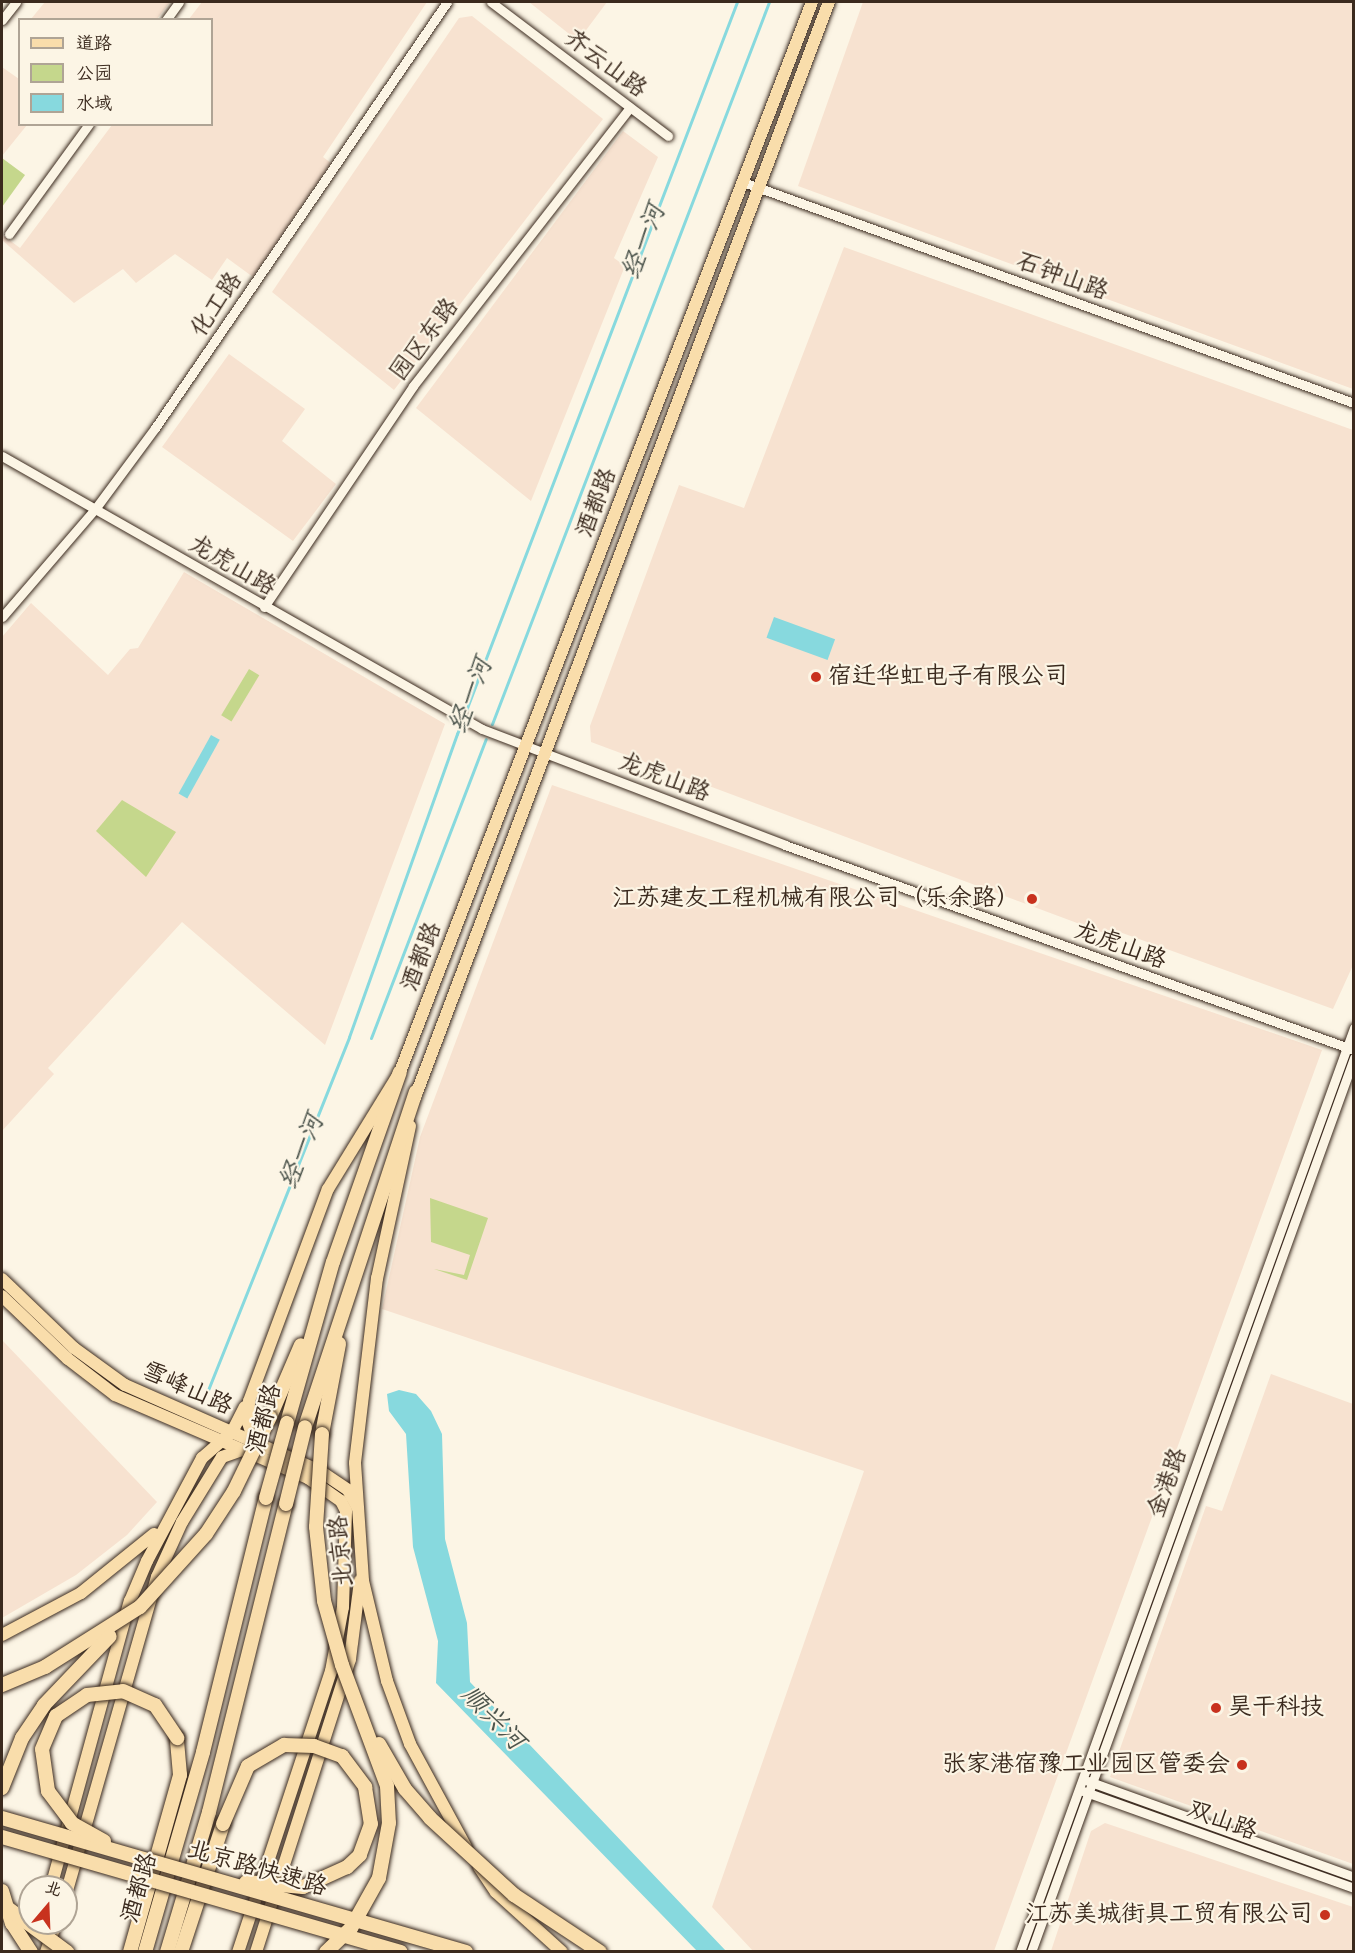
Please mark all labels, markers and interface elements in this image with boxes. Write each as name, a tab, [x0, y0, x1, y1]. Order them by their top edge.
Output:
legend	[18, 18, 213, 126]
street label: 齐云山路	[558, 24, 652, 104]
text: 道路	[76, 32, 112, 56]
text: 公园	[76, 62, 112, 86]
text: 水域	[76, 92, 112, 116]
water label: 经一河	[616, 200, 674, 284]
street label: 石钟山路	[1012, 247, 1112, 307]
street label: 化工路	[185, 267, 249, 343]
street label: 园区东路	[385, 293, 465, 387]
street label: 酒都路	[571, 464, 623, 542]
street label: 龙虎山路	[183, 530, 281, 602]
water label: 经一河	[443, 654, 501, 738]
place label: 宿迁华虹电子有限公司	[828, 663, 1068, 691]
marker: 宿迁华虹电子有限公司	[809, 670, 823, 684]
street label: 龙虎山路	[614, 747, 714, 809]
place label: 江苏建友工程机械有限公司（乐余路）	[612, 885, 1020, 913]
marker: 江苏建友工程机械有限公司（乐余路）	[1025, 892, 1039, 906]
street label: 龙虎山路	[1070, 916, 1170, 976]
street label: 酒都路	[396, 918, 448, 996]
water label: 经一河	[274, 1110, 332, 1194]
street label: 雪峰山路	[137, 1356, 237, 1422]
street label: 酒都路	[242, 1380, 288, 1458]
street label: 金港路	[1142, 1444, 1194, 1522]
street label: 北京路	[325, 1514, 359, 1588]
water label: 顺兴河	[454, 1680, 530, 1758]
place label: 昊干科技	[1228, 1694, 1324, 1722]
marker: 昊干科技	[1209, 1701, 1223, 1715]
place label: 张家港宿豫工业园区管委会	[942, 1751, 1230, 1779]
marker: 张家港宿豫工业园区管委会	[1235, 1758, 1249, 1772]
street label: 双山路	[1183, 1795, 1261, 1847]
street label: 北京路快速路	[184, 1835, 330, 1903]
street label: 酒都路	[116, 1849, 164, 1927]
north arrow	[18, 1875, 78, 1935]
text: 北	[42, 1877, 64, 1902]
place label: 江苏美城街具工贸有限公司	[1025, 1901, 1313, 1929]
marker: 江苏美城街具工贸有限公司	[1318, 1908, 1332, 1922]

